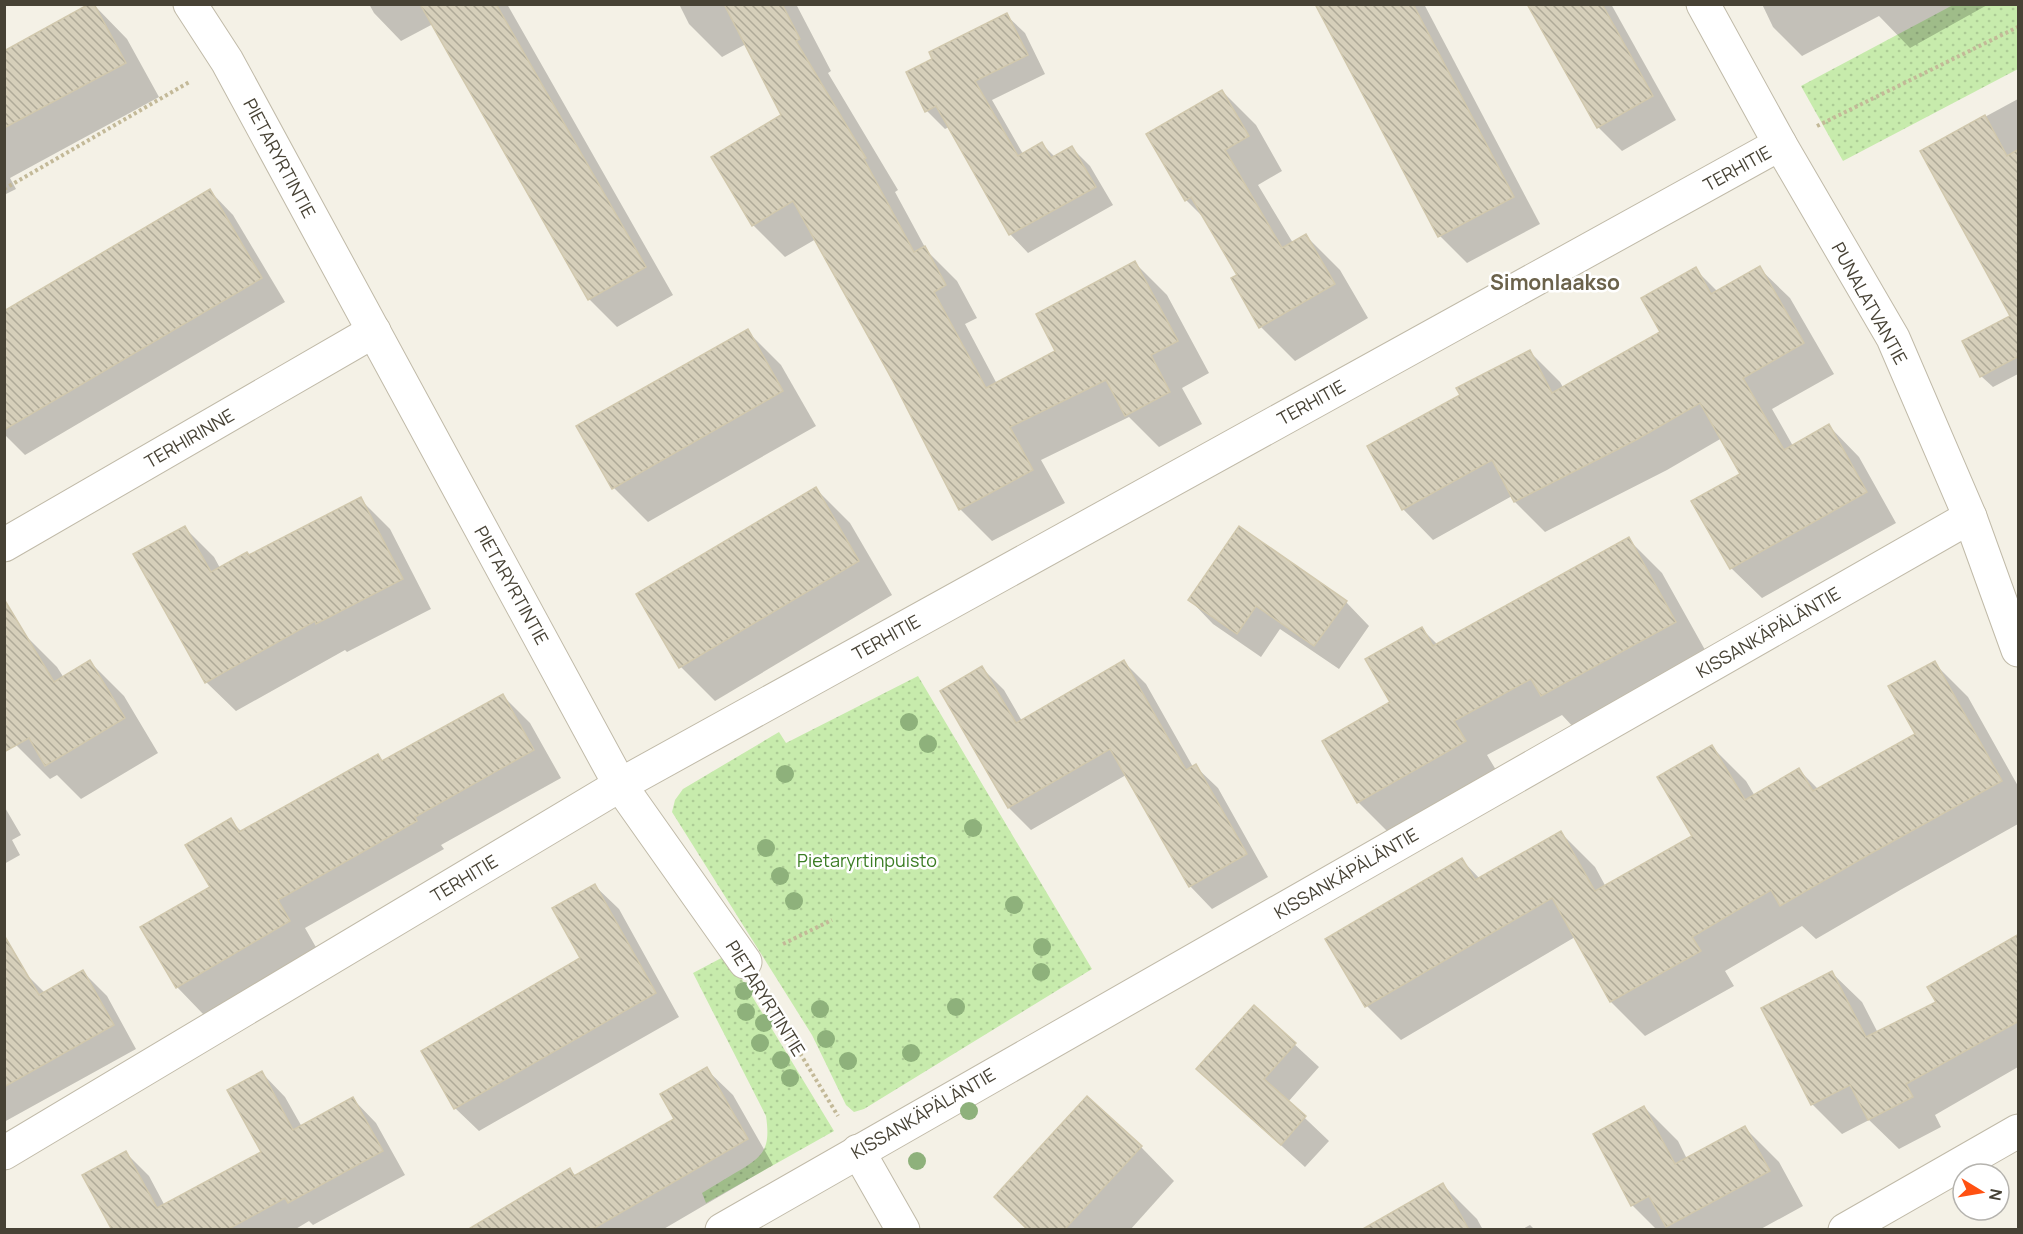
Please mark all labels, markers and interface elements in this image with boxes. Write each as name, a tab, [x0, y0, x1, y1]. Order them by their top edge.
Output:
street label: PIETARYRTINTIE	[238, 94, 322, 222]
street label: TERHITIE	[1699, 140, 1775, 196]
street label: PUNALATVANTIE	[1827, 238, 1913, 368]
district label: Simonlaakso	[1490, 268, 1620, 296]
street label: TERHITIE	[1273, 374, 1349, 430]
street label: TERHIRINNE	[140, 403, 238, 473]
street label: PIETARYRTINTIE	[469, 521, 555, 649]
street label: KISSANKÄPÄLÄNTIE	[1692, 581, 1844, 683]
street label: TERHITIE	[848, 609, 924, 665]
street label: KISSANKÄPÄLÄNTIE	[1270, 822, 1422, 924]
park label: Pietaryrtinpuisto	[797, 848, 937, 872]
street label: TERHITIE	[426, 849, 502, 907]
street label: PIETARYRTINTIE	[721, 936, 811, 1060]
street label: KISSANKÄPÄLÄNTIE	[847, 1062, 999, 1164]
north arrow	[1951, 1162, 2011, 1222]
text: N	[1984, 1187, 2008, 1203]

